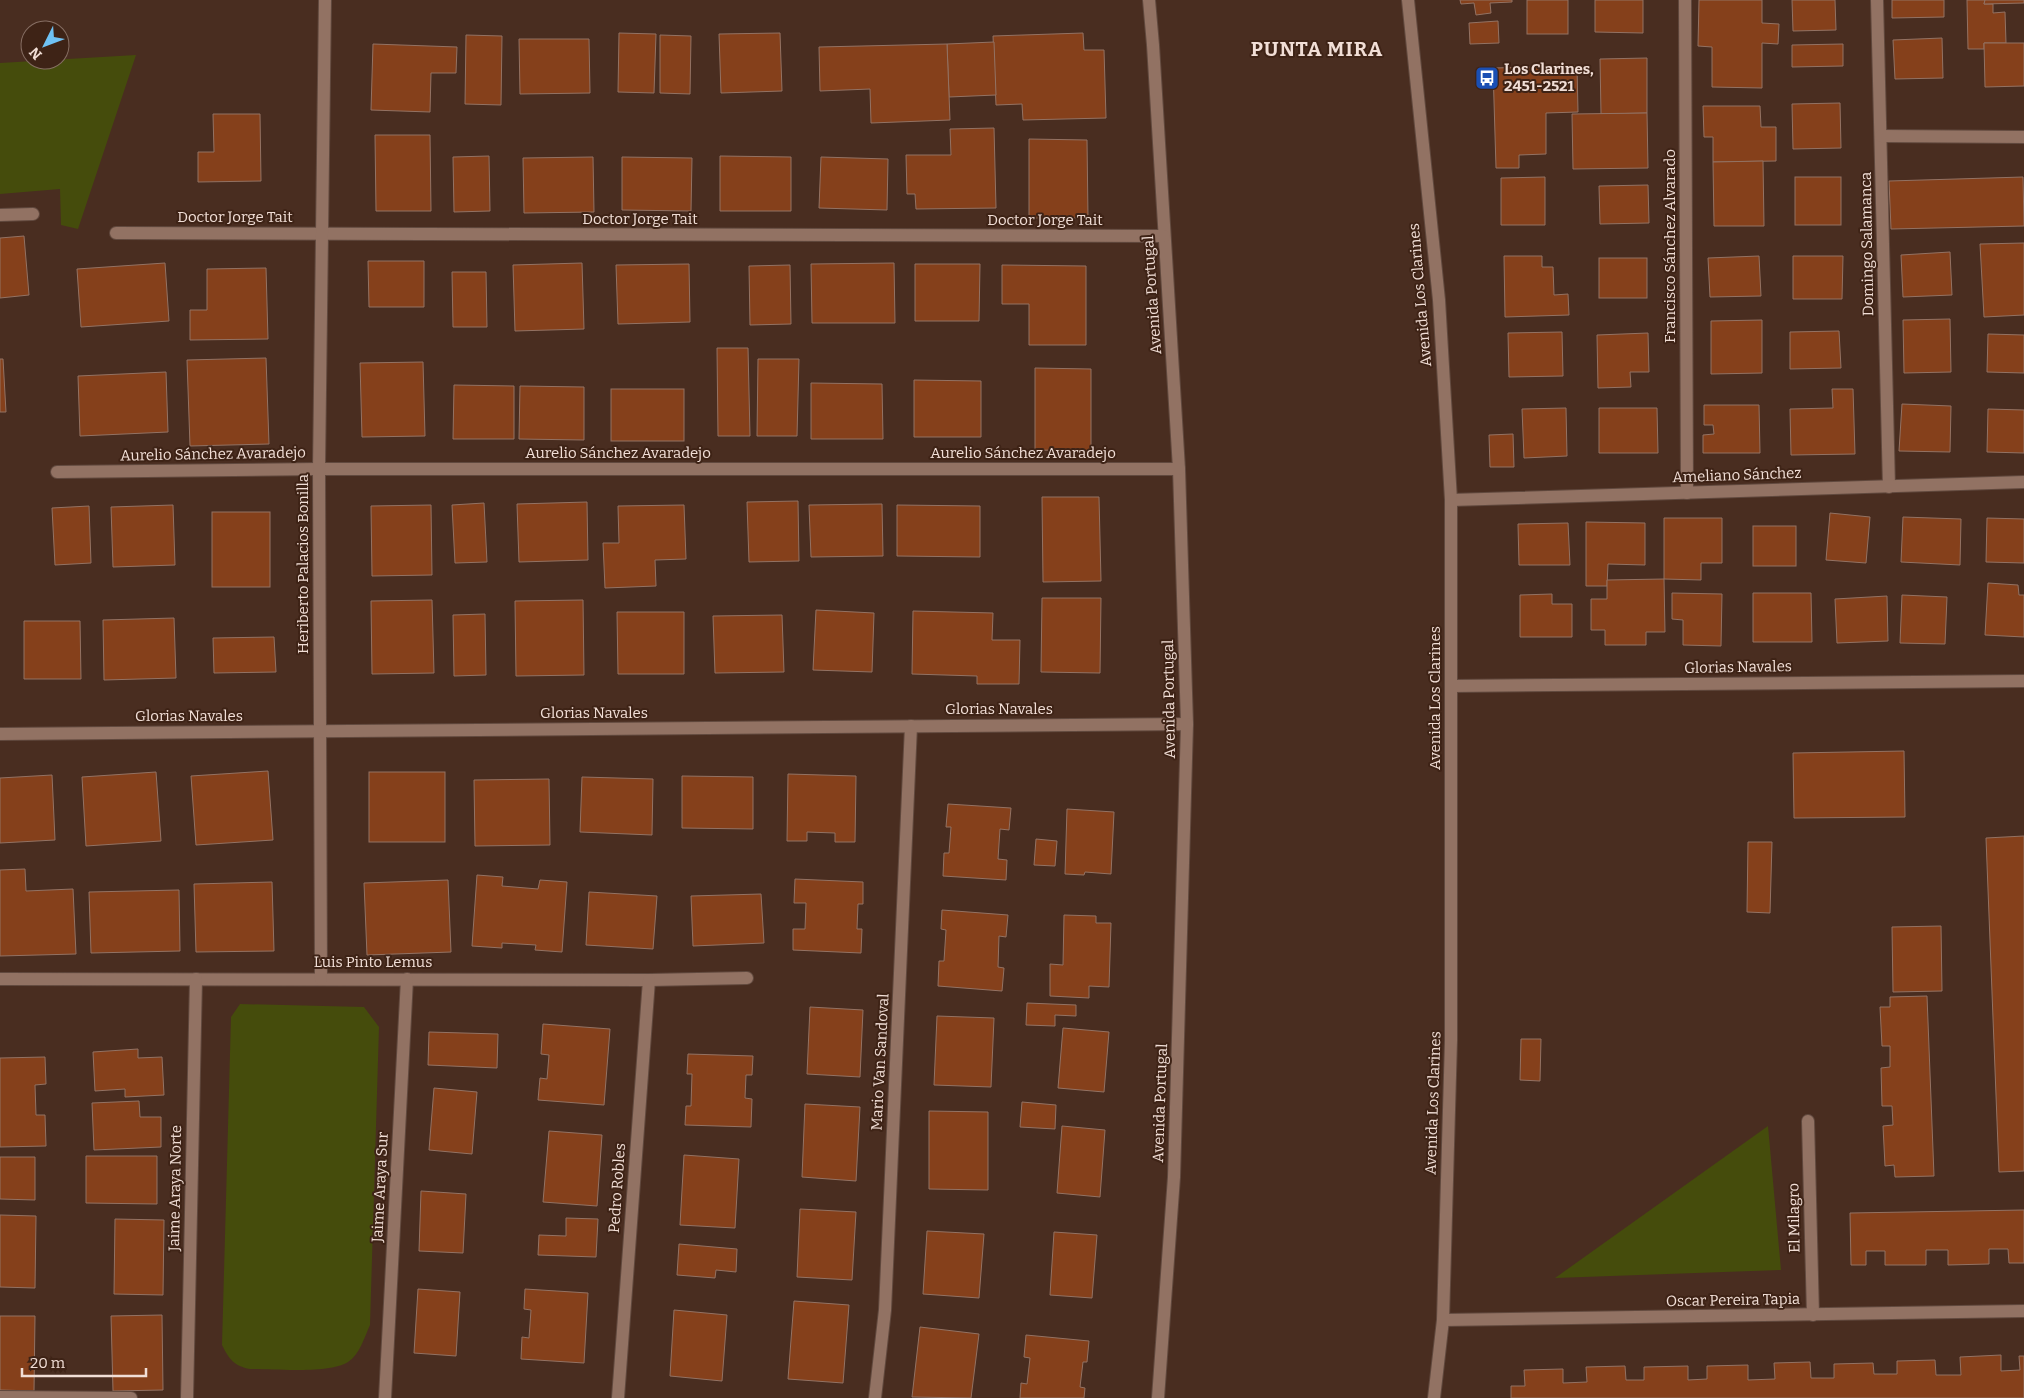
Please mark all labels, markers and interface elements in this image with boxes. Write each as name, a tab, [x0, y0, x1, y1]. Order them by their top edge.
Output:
north arrow	[20, 20, 70, 70]
district label: PUNTA MIRA	[1251, 37, 1383, 61]
text: N	[26, 44, 46, 63]
place label: Los Clarines, 2451-2521	[1504, 60, 1594, 95]
bus stop icon: Los Clarines, 2451-2521	[1474, 65, 1500, 91]
street label: Francisco Sánchez Alvarado	[1661, 149, 1679, 343]
street label: Domingo Salamanca	[1857, 172, 1877, 316]
street label: Doctor Jorge Tait	[177, 208, 293, 226]
street label: Doctor Jorge Tait	[582, 210, 698, 228]
street label: Doctor Jorge Tait	[987, 211, 1103, 229]
street label: Avenida Los Clarines	[1405, 223, 1435, 367]
street label: Avenida Portugal	[1139, 235, 1165, 355]
street label: Aurelio Sánchez Avaradejo	[120, 443, 306, 465]
street label: Aurelio Sánchez Avaradejo	[525, 444, 711, 462]
street label: Aurelio Sánchez Avaradejo	[930, 444, 1116, 462]
street label: Ameliano Sánchez	[1672, 464, 1802, 486]
street label: Heriberto Palacios Bonilla	[294, 474, 312, 654]
street label: Avenida Los Clarines	[1426, 626, 1444, 770]
street label: Avenida Portugal	[1159, 639, 1179, 759]
street label: Glorias Navales	[1684, 657, 1792, 677]
street label: Glorias Navales	[945, 700, 1053, 718]
street label: Glorias Navales	[540, 704, 648, 722]
street label: Glorias Navales	[135, 707, 243, 725]
street label: Luis Pinto Lemus	[314, 953, 432, 971]
street label: Mario Van Sandoval	[867, 993, 893, 1131]
street label: Avenida Los Clarines	[1421, 1031, 1445, 1175]
street label: Avenida Portugal	[1149, 1043, 1171, 1163]
street label: Jaime Araya Norte	[165, 1125, 185, 1252]
street label: Jaime Araya Sur	[368, 1131, 392, 1244]
street label: Pedro Robles	[605, 1142, 629, 1234]
street label: El Milagro	[1784, 1183, 1804, 1253]
street label: Oscar Pereira Tapia	[1666, 1290, 1800, 1310]
scale bar	[22, 1346, 146, 1378]
text: 20 m	[30, 1354, 66, 1372]

